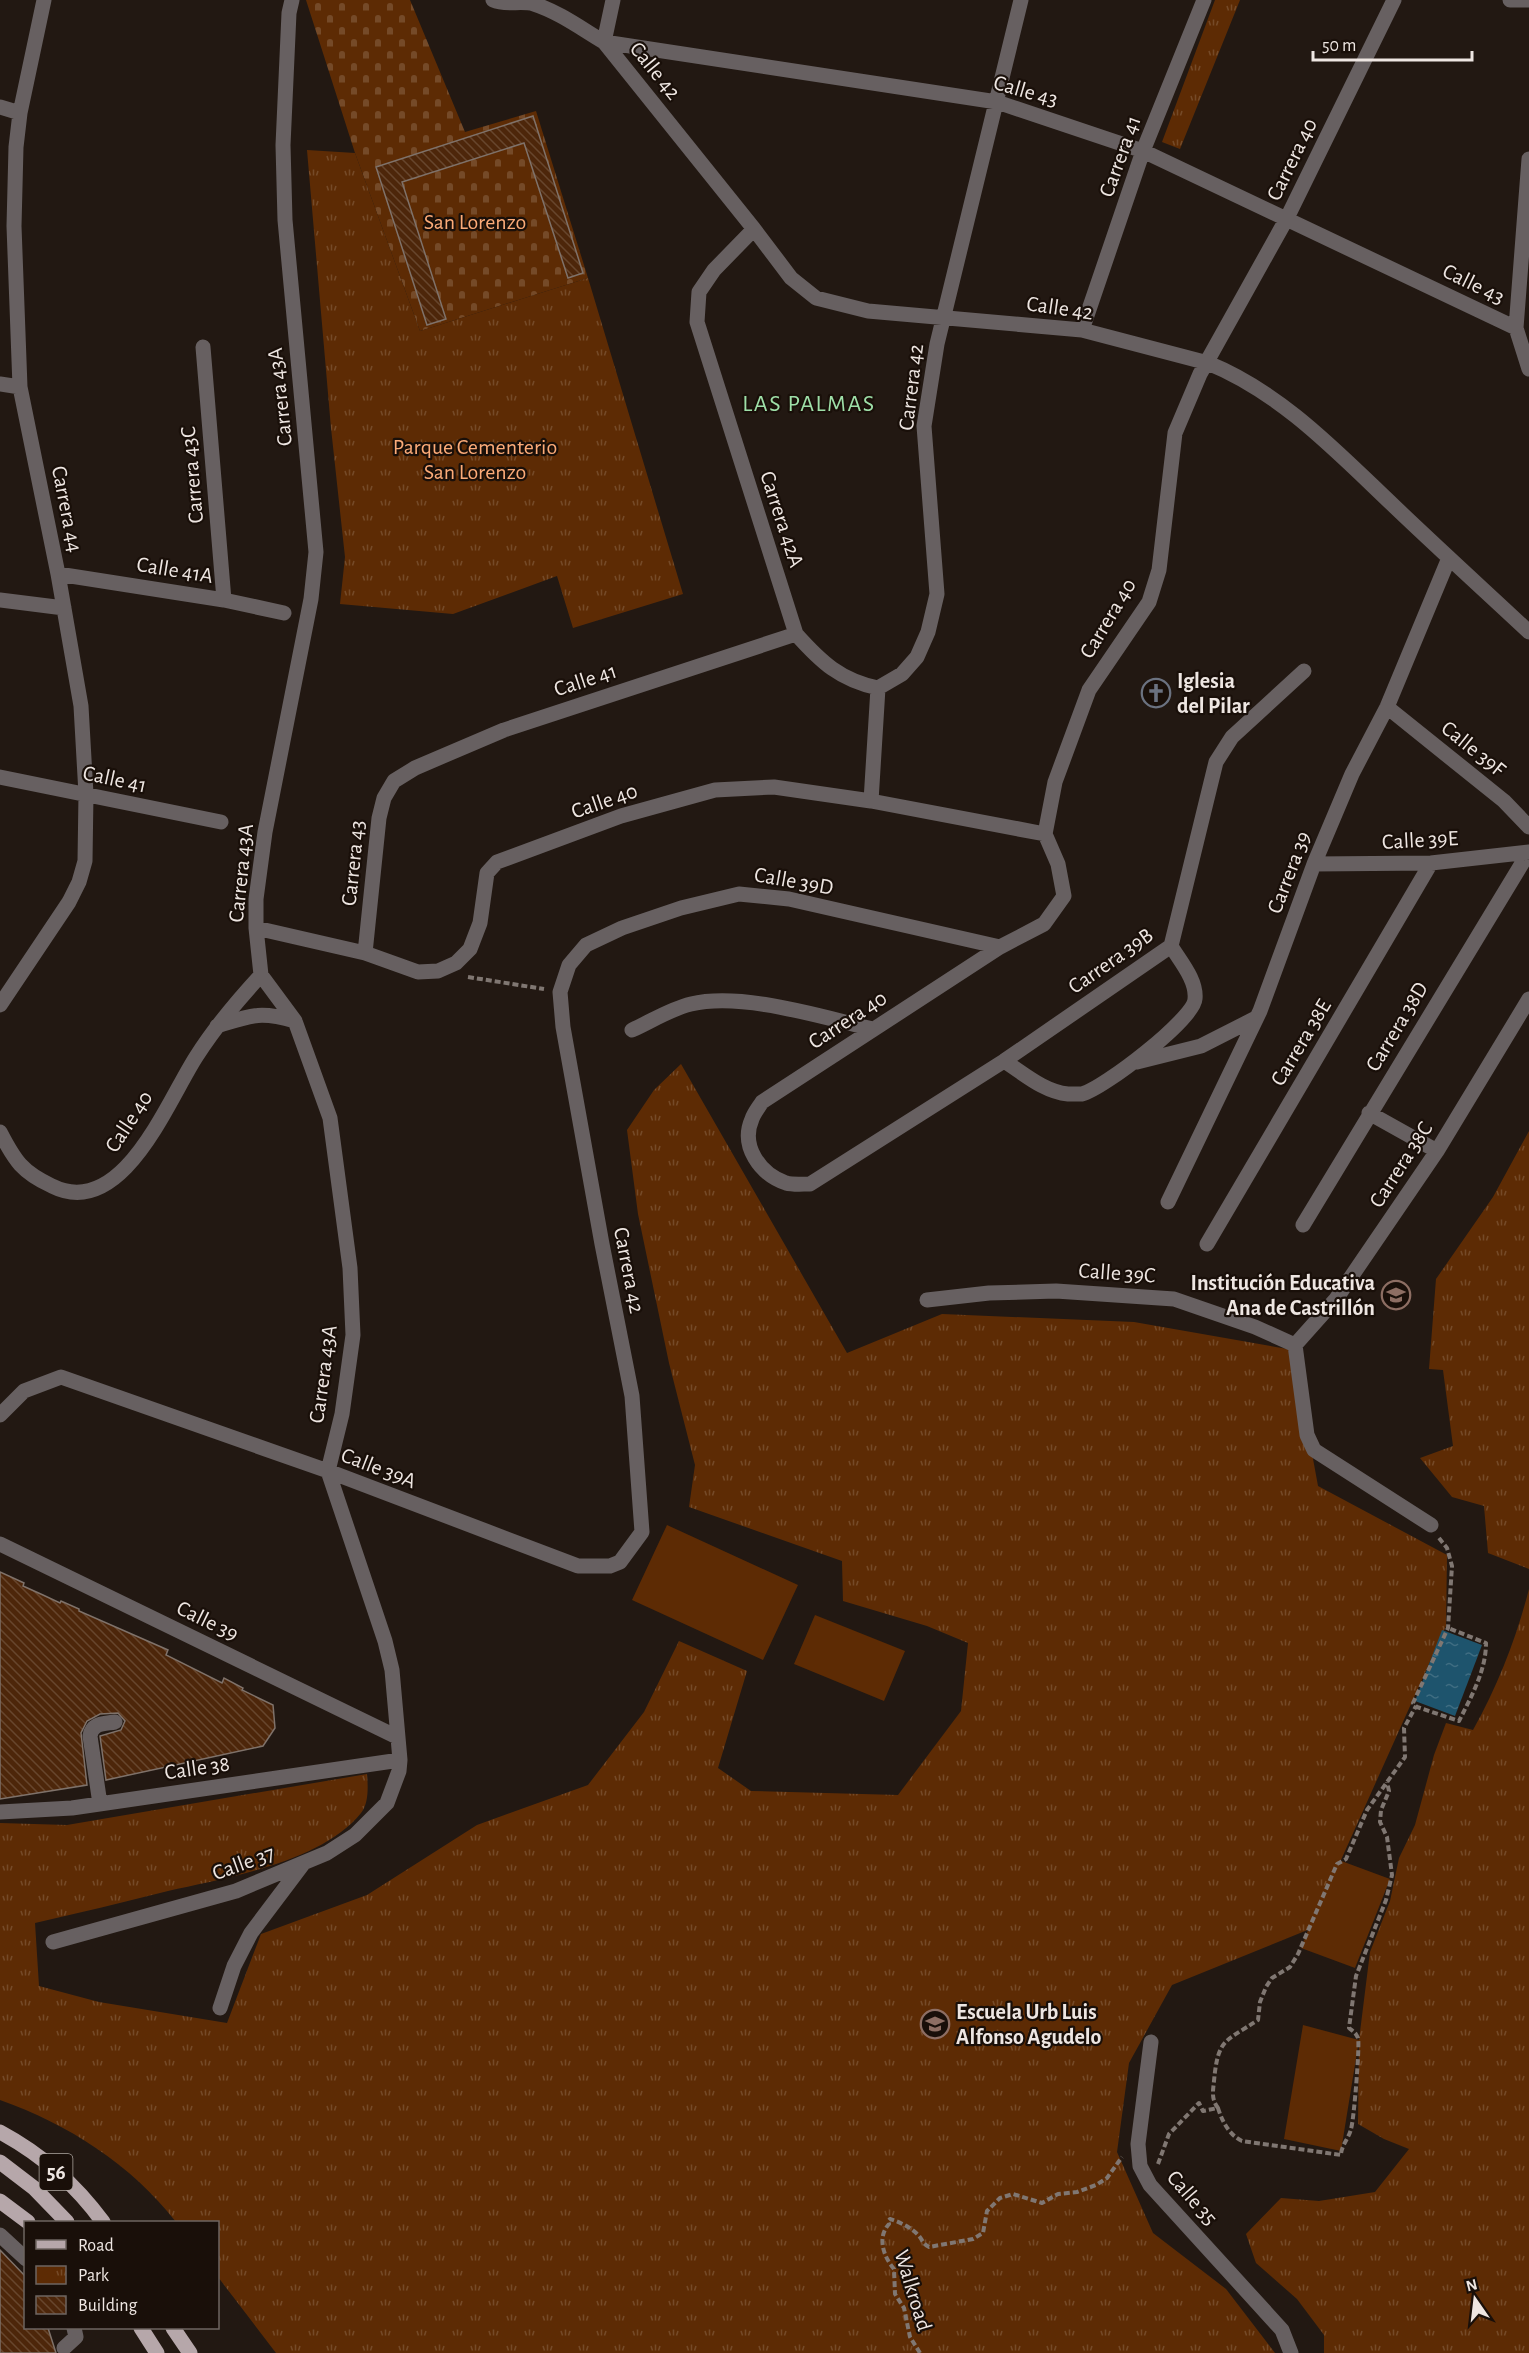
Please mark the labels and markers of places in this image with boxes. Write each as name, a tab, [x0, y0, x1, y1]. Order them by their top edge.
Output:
place label: Iglesia del Pilar	[1177, 670, 1250, 717]
church icon: Iglesia del Pilar	[1140, 677, 1172, 709]
place label: Institución Educativa Ana de Castrillón	[1191, 1272, 1375, 1319]
school or university icon: Institución Educativa Ana de Castrillón	[1380, 1279, 1412, 1311]
place label: Escuela Urb Luis Alfonso Agudelo	[956, 2001, 1102, 2048]
school or university icon: Escuela Urb Luis Alfonso Agudelo	[919, 2008, 951, 2040]

